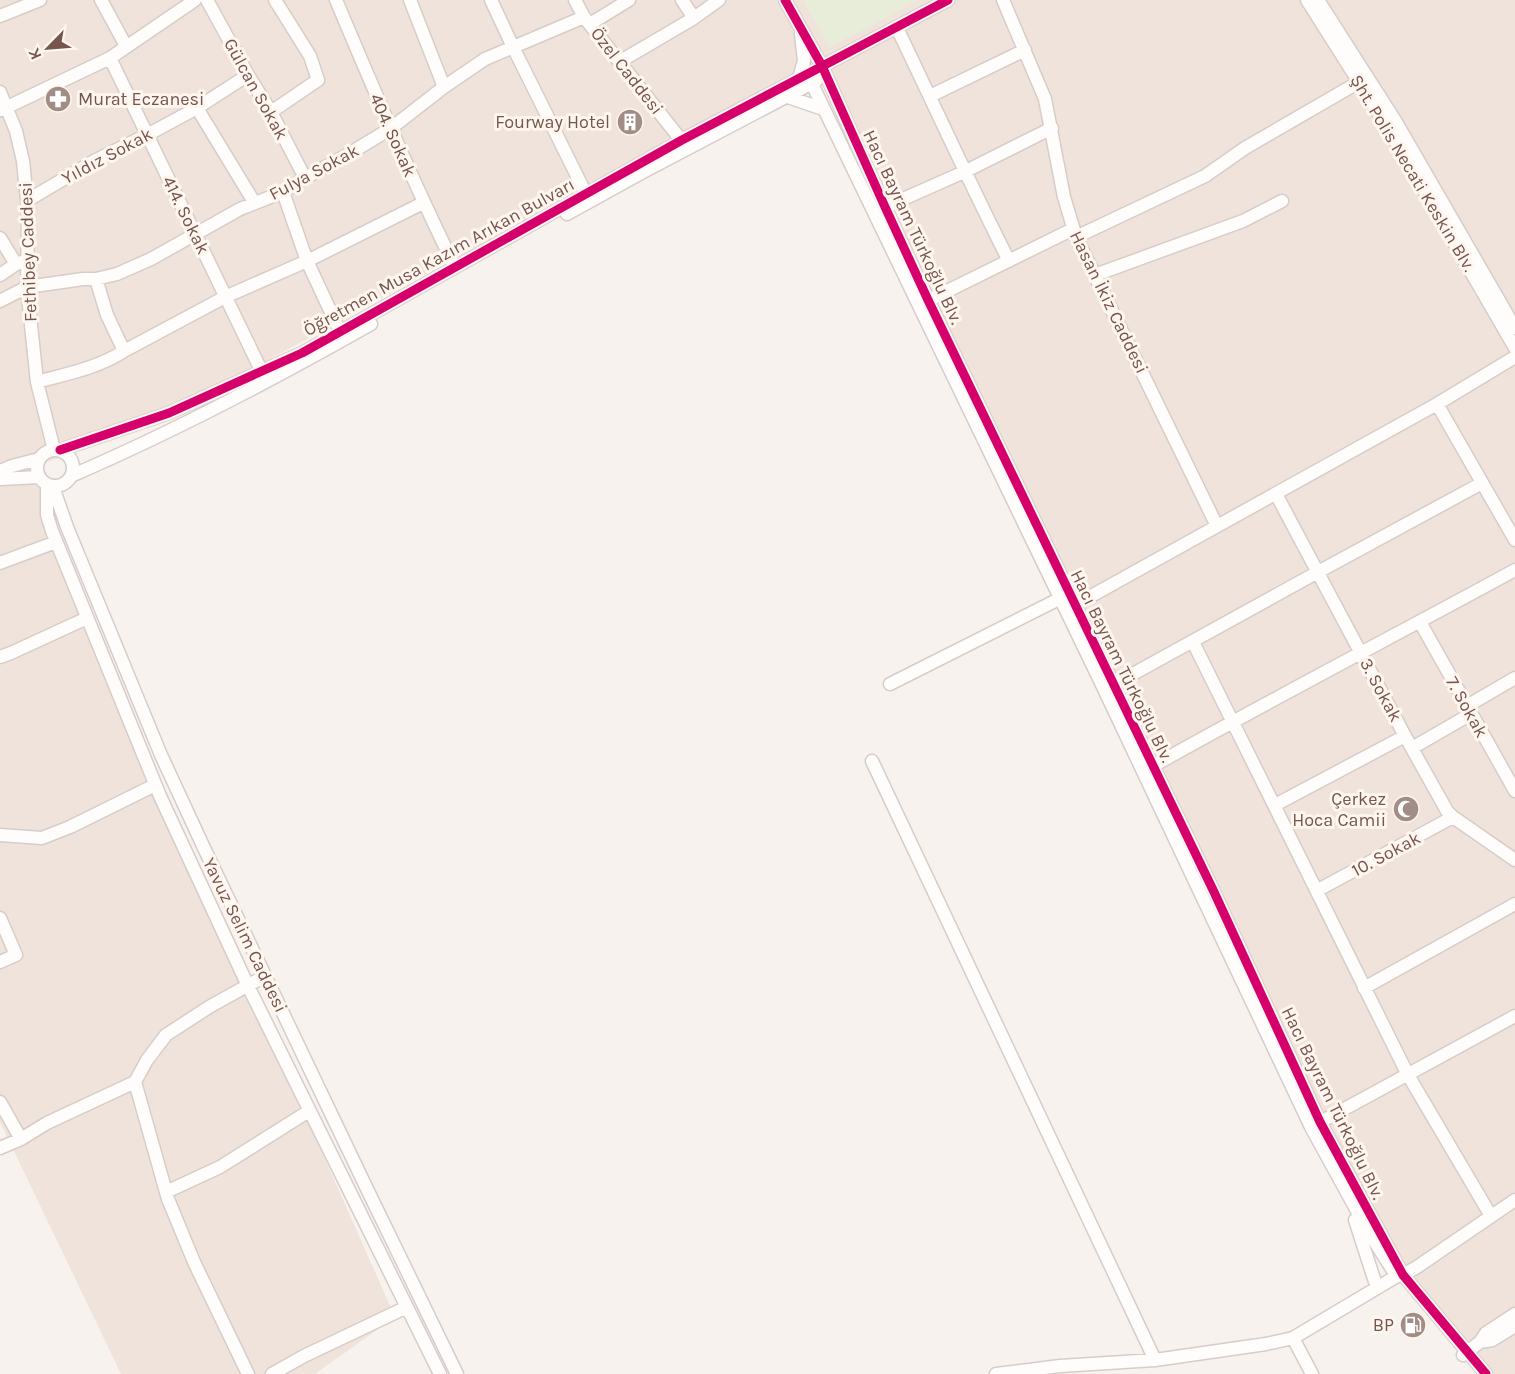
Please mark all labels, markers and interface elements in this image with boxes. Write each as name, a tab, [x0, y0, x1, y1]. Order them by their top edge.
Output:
north arrow	[18, 18, 78, 78]
street label: Özel Caddesi	[586, 23, 668, 119]
street label: Gülcan Sokak	[219, 34, 293, 144]
text: K	[24, 45, 46, 63]
street label: Şht. Polis Necati Keskin Blv.	[1345, 71, 1481, 275]
pharmacy icon: Murat Eczanesi	[43, 84, 73, 114]
place label: Murat Eczanesi	[78, 88, 204, 110]
street label: 404. Sokak	[365, 90, 421, 180]
building icon: Fourway Hotel	[615, 107, 645, 137]
place label: Fourway Hotel	[495, 111, 610, 133]
street label: Yıldız Sokak	[58, 123, 156, 189]
street label: Hacı Bayram Türkoğlu Blv.	[858, 126, 968, 328]
street label: Fulya Sokak	[265, 139, 363, 205]
street label: 414. Sokak	[158, 172, 214, 258]
street label: Öğretmen Musa Kazım Arıkan Bulvarı	[300, 173, 578, 341]
street label: Fethibey Caddesi	[15, 182, 41, 322]
street label: Hasan İkiz Caddesi	[1065, 227, 1153, 377]
street label: Hacı Bayram Türkoğlu Blv.	[1066, 566, 1178, 766]
street label: 3. Sokak	[1355, 654, 1407, 726]
street label: 7. Sokak	[1441, 672, 1493, 742]
place label: Çerkez Hoca Camii	[1292, 788, 1386, 831]
mosque icon: Çerkez Hoca Camii	[1391, 794, 1421, 824]
street label: 10. Sokak	[1348, 827, 1424, 881]
street label: Yavuz Selim Caddesi	[198, 854, 292, 1016]
street label: Hacı Bayram Türkoğlu Blv.	[1277, 1003, 1389, 1203]
fuel station icon: BP	[1398, 1310, 1428, 1340]
place label: BP	[1373, 1314, 1394, 1336]

